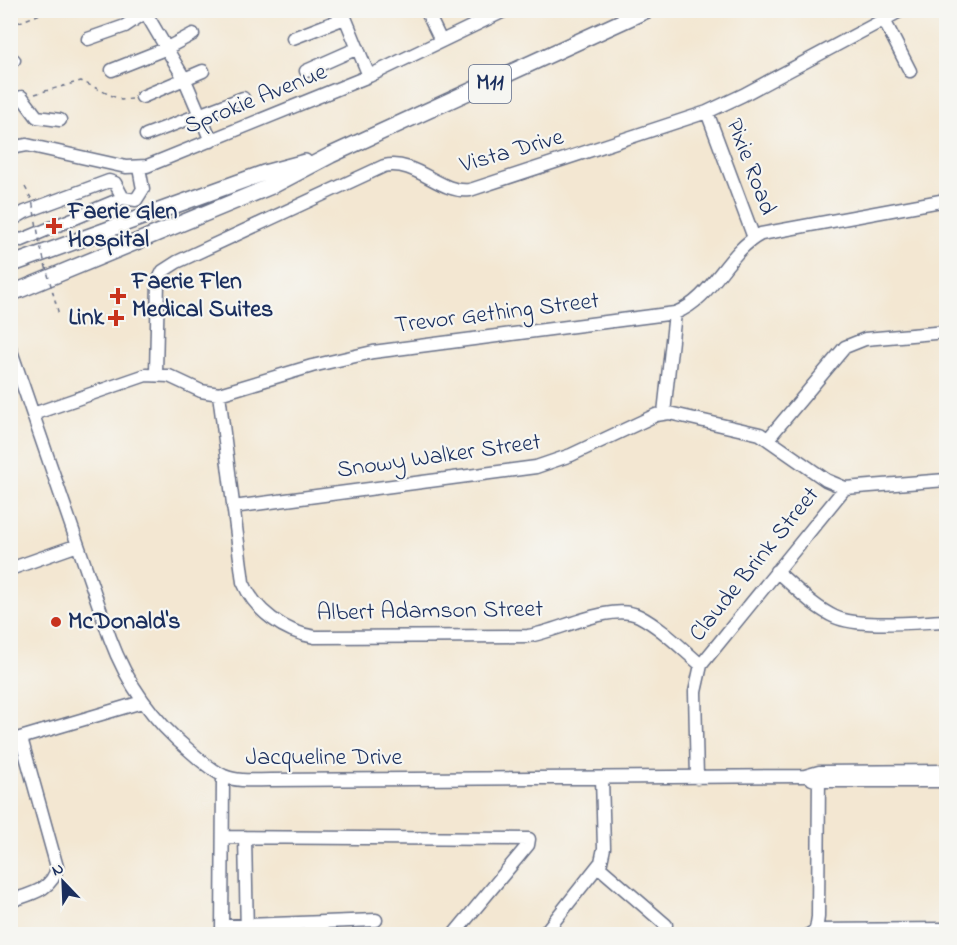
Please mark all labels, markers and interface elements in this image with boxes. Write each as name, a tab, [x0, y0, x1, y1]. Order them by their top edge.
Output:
street label: Sprokie Avenue	[179, 55, 333, 145]
road number: M11	[469, 65, 511, 103]
street label: Pixie Road	[716, 114, 785, 221]
street label: Vista Drive	[455, 120, 568, 184]
place label: Faerie Glen Hospital	[67, 195, 178, 258]
marker: Faerie Glen Hospital	[45, 217, 63, 235]
place label: Faerie Flen Medical Suites	[131, 265, 273, 328]
street label: Trevor Gething Street	[393, 284, 601, 344]
marker: Faerie Flen Medical Suites	[109, 287, 127, 305]
place label: Link	[68, 301, 104, 336]
marker: Link	[109, 311, 123, 325]
street label: Snowy Walker Street	[335, 425, 543, 490]
street label: Claude Brink Street	[681, 480, 829, 650]
street label: Albert Adamson Street	[316, 593, 544, 631]
place label: McDonald's	[68, 605, 180, 640]
marker: McDonald's	[49, 615, 63, 629]
street label: Jacqueline Drive	[246, 741, 403, 776]
north arrow	[33, 852, 93, 912]
text: N	[48, 857, 68, 883]

